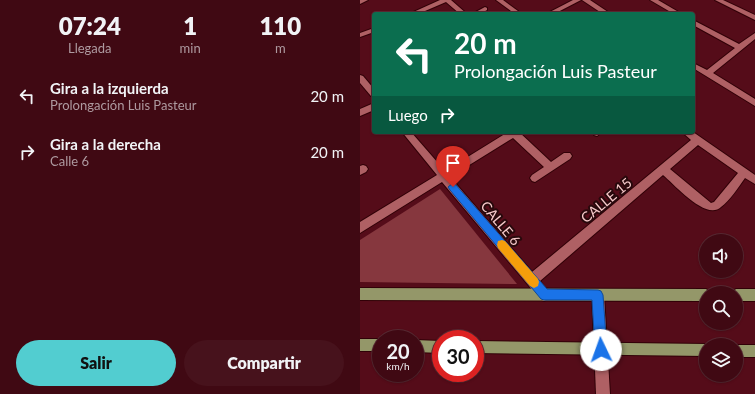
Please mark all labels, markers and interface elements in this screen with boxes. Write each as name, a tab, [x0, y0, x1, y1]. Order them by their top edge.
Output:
text: 07:24	[59, 11, 121, 40]
text: 1	[183, 11, 197, 40]
text: 110	[259, 11, 301, 40]
text: 20 m	[454, 26, 517, 60]
icon: left	[388, 28, 440, 80]
text: Llegada	[68, 40, 112, 56]
text: min	[180, 40, 201, 56]
text: m	[275, 40, 286, 56]
text: Prolongación Luis Pasteur	[454, 60, 657, 82]
text: Gira a la izquierda	[50, 79, 169, 97]
icon: left	[16, 85, 38, 107]
text: 20 m	[310, 87, 344, 105]
text: Prolongación Luis Pasteur	[50, 97, 197, 113]
icon: right	[436, 104, 458, 126]
text: Luego	[388, 106, 428, 124]
text: Gira a la derecha	[50, 135, 161, 153]
icon: right	[16, 141, 38, 163]
text: 20 m	[310, 143, 344, 161]
pin	[436, 146, 470, 187]
icon: arrive	[442, 152, 464, 174]
text: Calle 6	[50, 153, 89, 169]
street label: CALLE 15	[577, 174, 635, 226]
street label: CALLE 6	[477, 197, 525, 249]
map controls	[699, 234, 743, 382]
button: sound	[699, 234, 743, 278]
button: search	[699, 286, 743, 330]
position arrow	[580, 329, 622, 371]
speed limit sign: 30	[432, 330, 484, 382]
button: layers	[699, 338, 743, 382]
text: 20	[386, 339, 410, 363]
button: Salir	[16, 340, 176, 386]
button: Compartir	[184, 340, 344, 386]
text: km/h	[386, 360, 410, 372]

